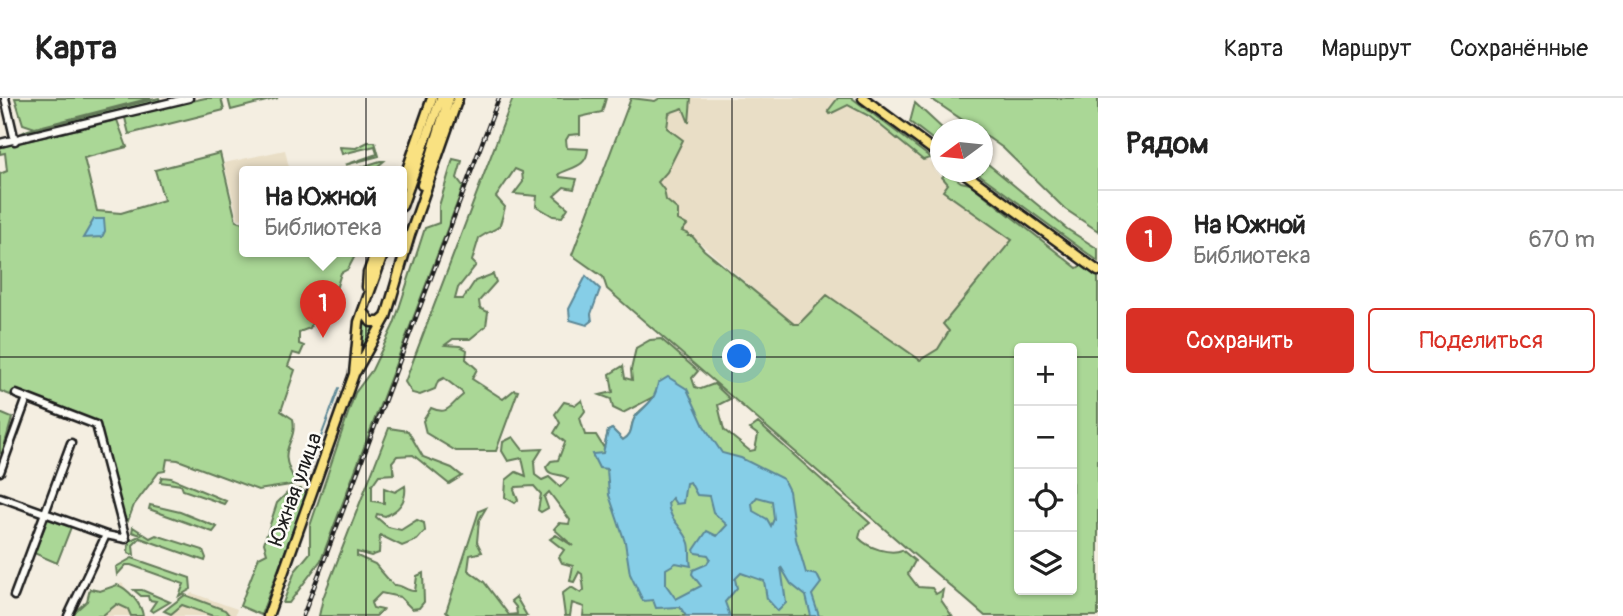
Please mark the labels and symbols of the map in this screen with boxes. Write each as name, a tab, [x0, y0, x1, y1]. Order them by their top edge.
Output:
north arrow	[930, 119, 993, 182]
pin: 1	[300, 280, 346, 338]
your location	[722, 339, 756, 373]
street label: Южная улица	[263, 429, 328, 549]

